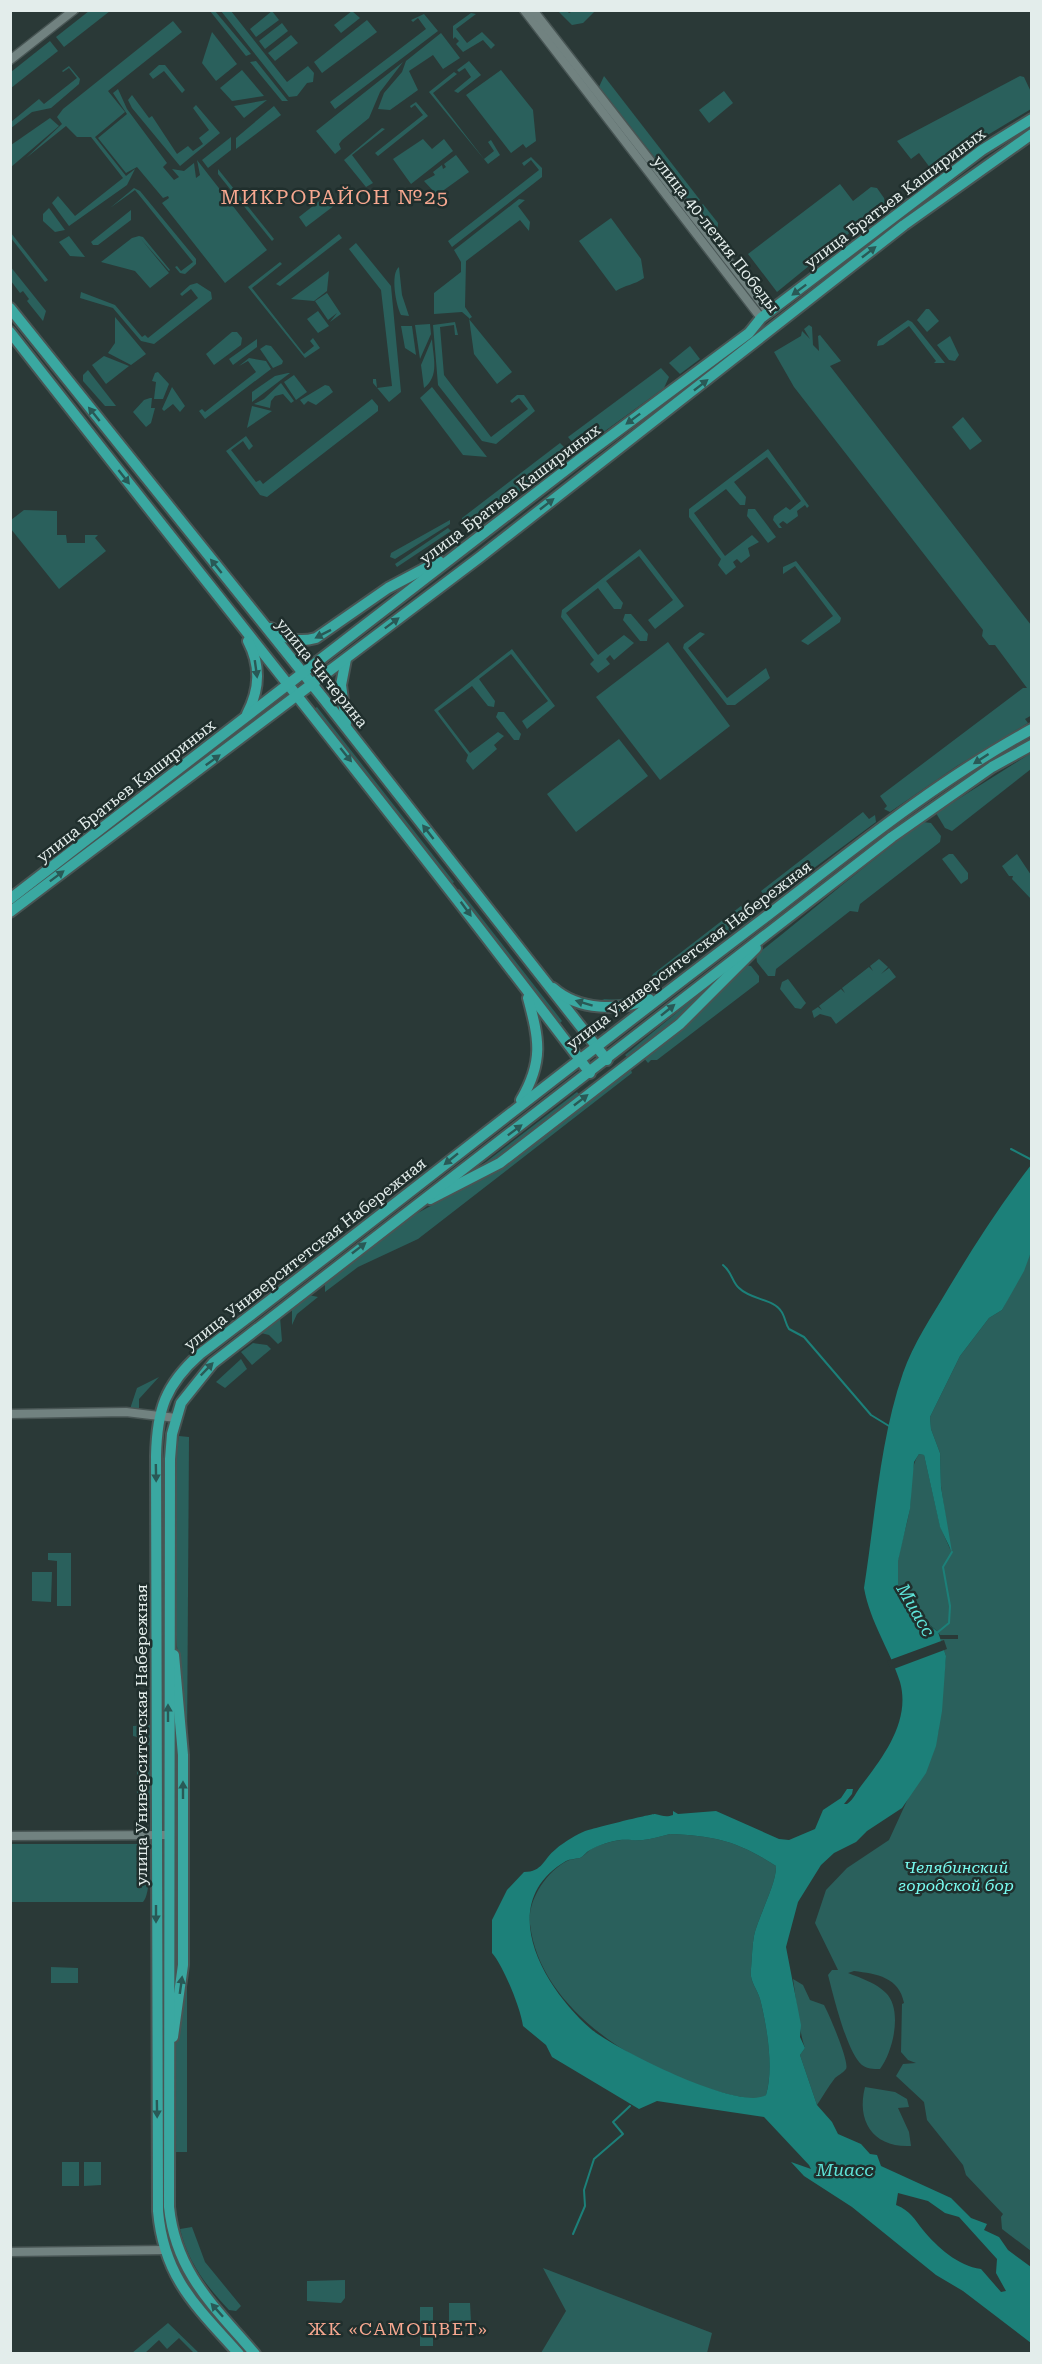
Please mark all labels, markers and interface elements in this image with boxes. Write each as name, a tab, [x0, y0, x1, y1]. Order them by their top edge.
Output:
street label: улица Братьев Кашириных	[801, 123, 990, 272]
street label: улица 40-летия Победы	[649, 152, 783, 316]
district label: МИКРОРАЙОН №25	[220, 185, 450, 209]
one-way arrow	[862, 246, 877, 258]
one-way arrow	[791, 284, 806, 296]
one-way arrow	[693, 378, 709, 391]
one-way arrow	[88, 407, 101, 422]
one-way arrow	[625, 413, 641, 425]
street label: улица Братьев Кашириных	[416, 419, 605, 568]
one-way arrow	[117, 469, 130, 485]
one-way arrow	[539, 499, 554, 511]
one-way arrow	[210, 558, 223, 574]
street label: улица Чичерина	[272, 615, 372, 732]
one-way arrow	[384, 617, 400, 629]
one-way arrow	[314, 629, 331, 639]
one-way arrow	[252, 660, 261, 679]
street label: улица Братьев Кашириных	[33, 715, 220, 867]
one-way arrow	[339, 747, 352, 763]
one-way arrow	[206, 754, 221, 766]
one-way arrow	[973, 754, 990, 765]
one-way arrow	[421, 824, 434, 840]
street label: улица Университетская Набережная	[563, 857, 815, 1053]
one-way arrow	[49, 870, 65, 883]
one-way arrow	[459, 901, 471, 916]
one-way arrow	[575, 998, 593, 1007]
one-way arrow	[661, 1004, 676, 1016]
one-way arrow	[573, 1094, 589, 1107]
one-way arrow	[507, 1124, 522, 1136]
one-way arrow	[443, 1153, 458, 1165]
street label: улица Университетская Набережная	[180, 1154, 430, 1354]
one-way arrow	[352, 1242, 367, 1254]
one-way arrow	[200, 1362, 214, 1377]
one-way arrow	[151, 1463, 161, 1482]
water label: Миасс	[892, 1579, 940, 1641]
street label: улица Университетская Набережная	[132, 1584, 151, 1886]
one-way arrow	[163, 1704, 173, 1723]
one-way arrow	[178, 1781, 188, 1800]
park label: Челябинский городской бор	[898, 1858, 1014, 1895]
one-way arrow	[151, 1905, 161, 1924]
one-way arrow	[176, 1976, 185, 1995]
one-way arrow	[152, 2100, 162, 2119]
water label: Миасс	[815, 2159, 874, 2180]
one-way arrow	[211, 2303, 224, 2318]
district label: ЖК «САМОЦВЕТ»	[308, 2318, 488, 2339]

